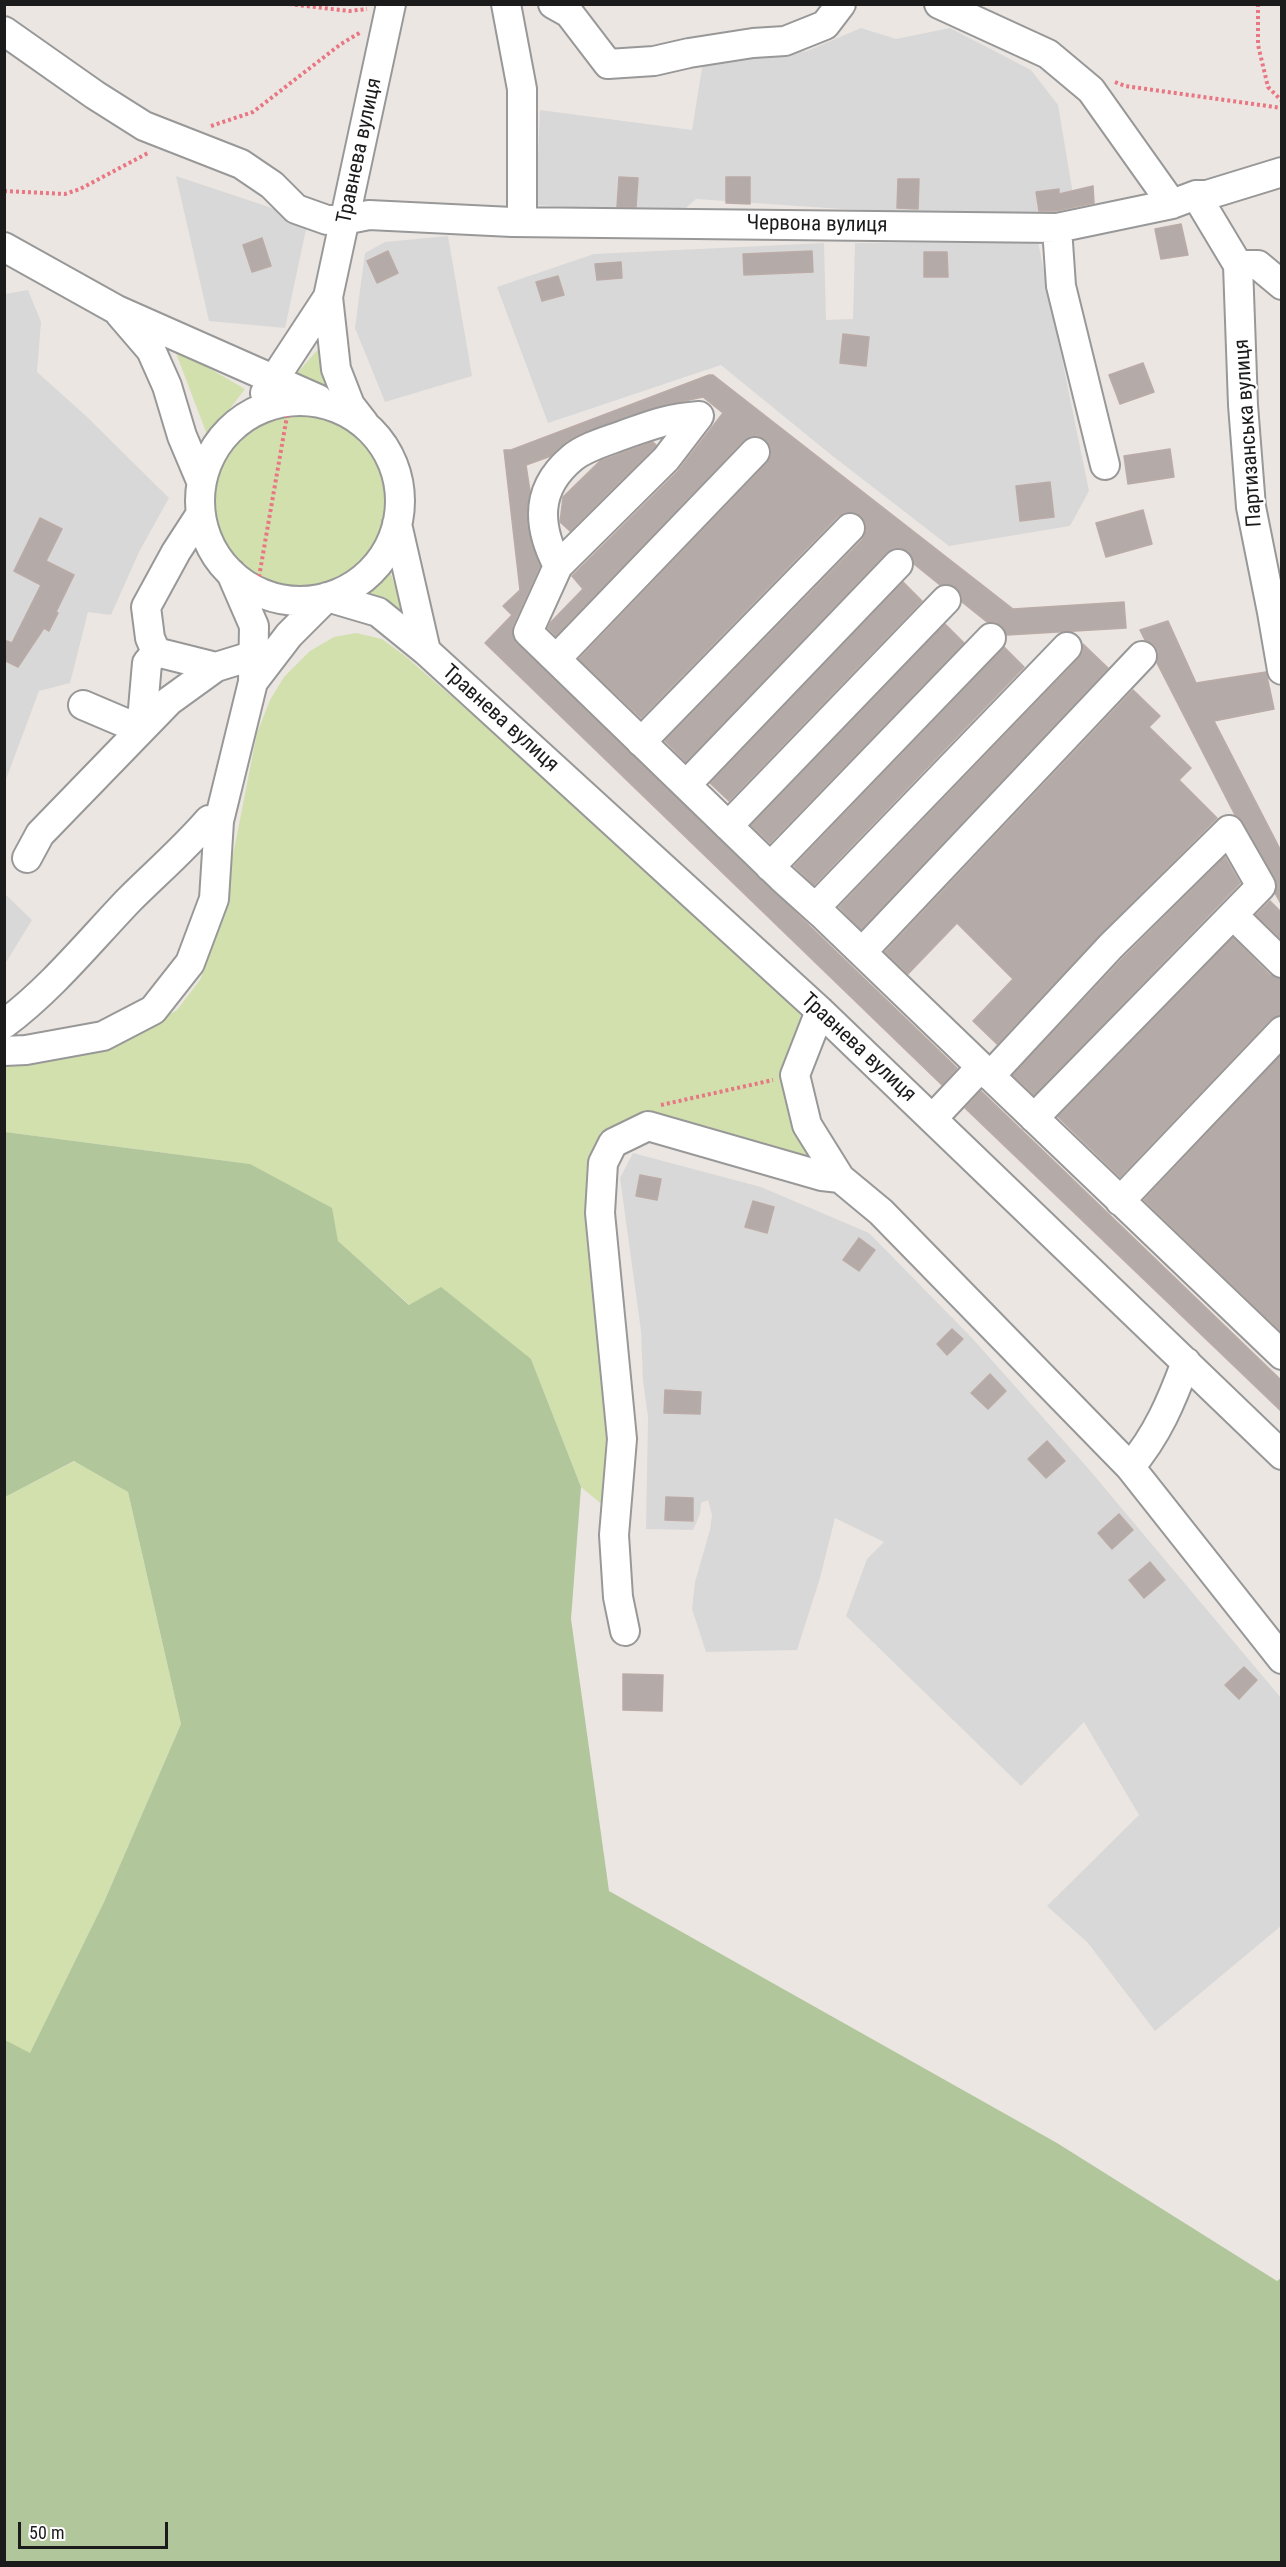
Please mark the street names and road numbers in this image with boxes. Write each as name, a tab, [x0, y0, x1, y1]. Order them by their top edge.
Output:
street label: Травнева вулиця	[332, 76, 388, 226]
street label: Червона вулиця	[746, 211, 888, 239]
street label: Партизанська вулиця	[1230, 338, 1268, 528]
street label: Травнева вулиця	[436, 660, 564, 778]
street label: Травнева вулиця	[795, 988, 921, 1108]

